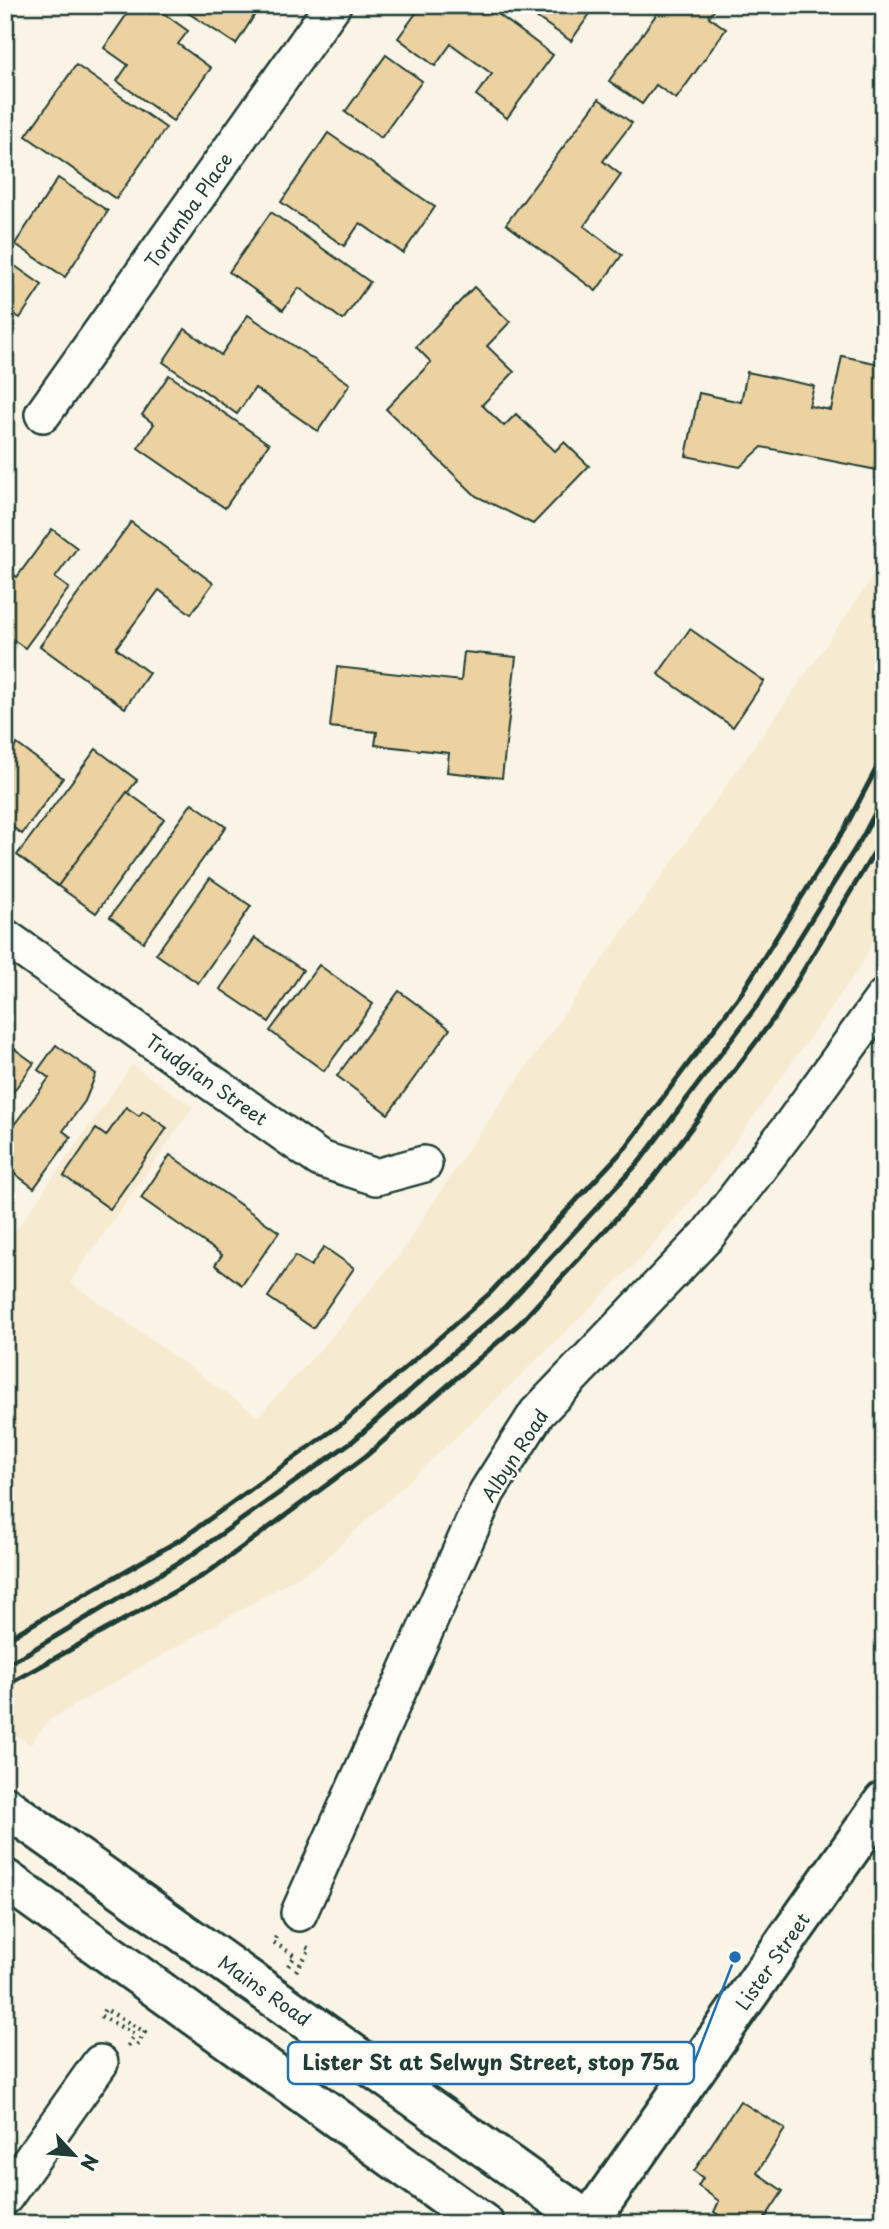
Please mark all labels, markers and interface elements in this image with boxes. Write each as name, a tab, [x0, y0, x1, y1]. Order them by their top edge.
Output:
street label: Torumba Place	[138, 146, 238, 274]
street label: Trudgian Street	[140, 1026, 274, 1132]
street label: Albyn Road	[474, 1403, 554, 1507]
street label: Lister Street	[728, 1906, 816, 2015]
street label: Mains Road	[213, 1948, 317, 2032]
callout: Lister St at Selwyn Street, stop 75a	[288, 2042, 694, 2084]
text: Lister St at Selwyn Street, stop 75a	[302, 2045, 680, 2077]
north arrow	[38, 2120, 108, 2190]
text: N	[74, 2150, 106, 2176]

